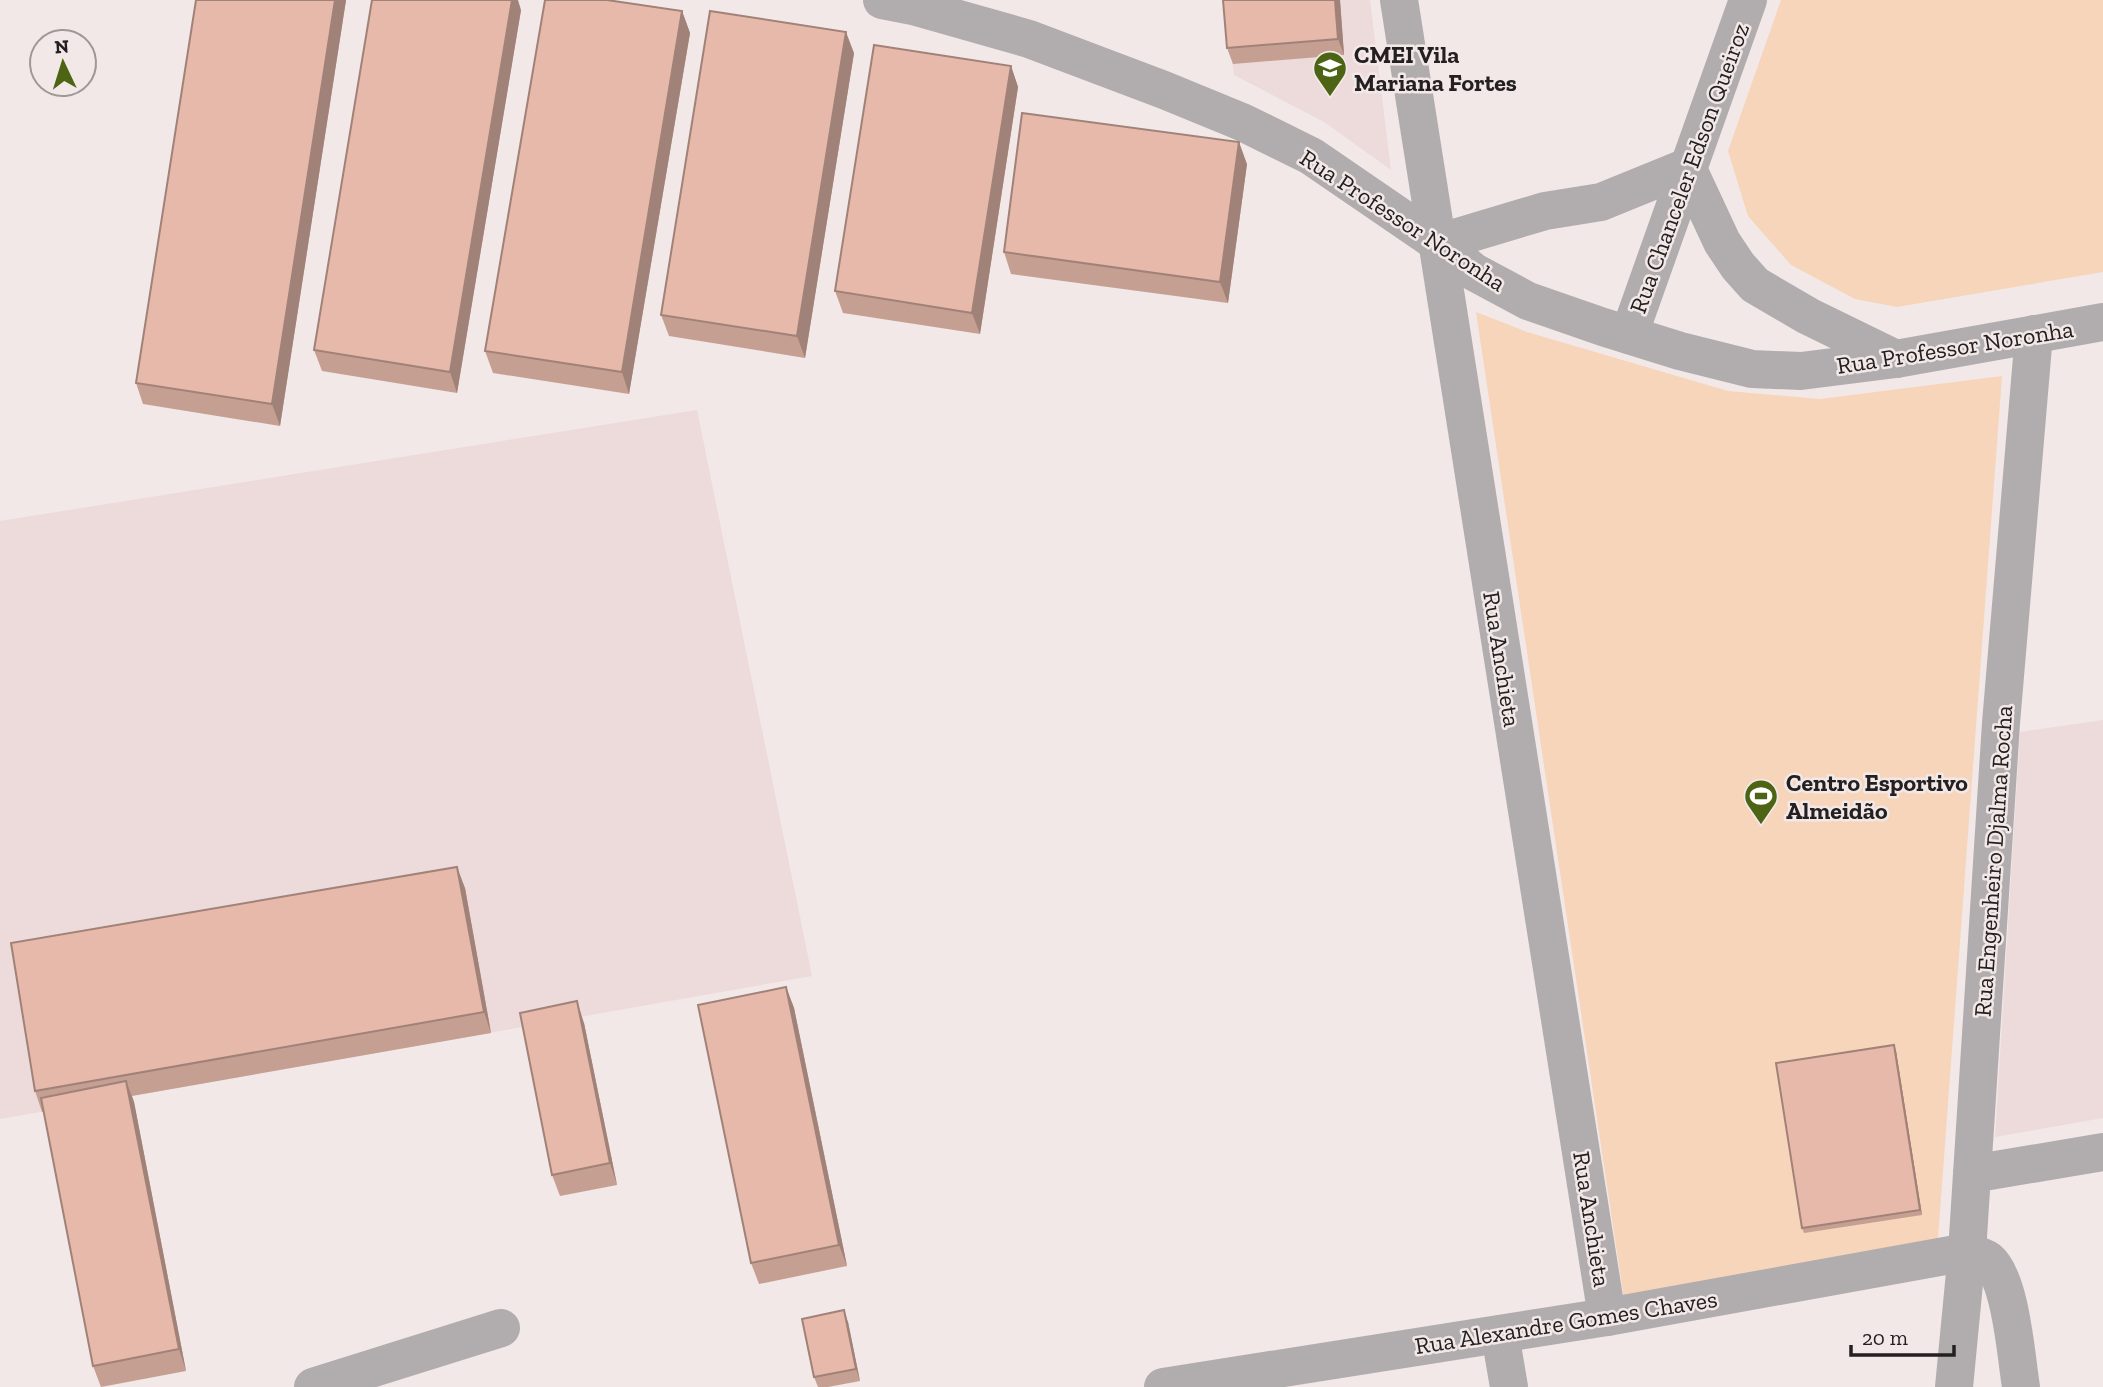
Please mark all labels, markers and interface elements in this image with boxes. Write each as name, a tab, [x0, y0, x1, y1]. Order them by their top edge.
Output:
street label: Rua Chanceler Edson Queiroz	[1623, 19, 1755, 317]
north arrow	[28, 28, 98, 98]
text: N	[54, 35, 70, 59]
place label: CMEI Vila Mariana Fortes	[1354, 40, 1517, 97]
school or university icon: CMEI Vila Mariana Fortes	[1311, 49, 1349, 98]
street label: Rua Professor Noronha	[1295, 143, 1512, 298]
street label: Rua Professor Noronha	[1835, 314, 2076, 380]
street label: Rua Anchieta	[1477, 589, 1527, 729]
street label: Rua Engenheiro Djalma Rocha	[1968, 704, 2018, 1018]
place label: Centro Esportivo Almeidão	[1786, 768, 1968, 825]
sports icon: Centro Esportivo Almeidão	[1742, 777, 1780, 826]
street label: Rua Anchieta	[1567, 1149, 1617, 1289]
street label: Rua Alexandre Gomes Chaves	[1413, 1284, 1719, 1360]
scale bar	[1851, 1314, 1954, 1358]
text: 20 m	[1862, 1325, 1908, 1350]

